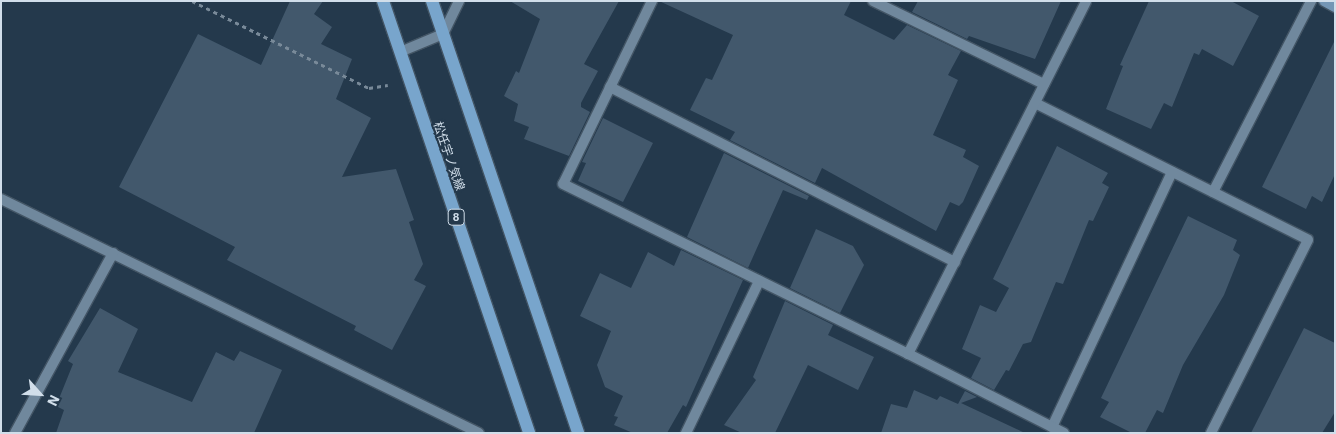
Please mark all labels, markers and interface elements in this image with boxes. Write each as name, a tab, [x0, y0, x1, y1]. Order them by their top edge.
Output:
street label: 松任宇ノ気線	[430, 120, 468, 192]
road number: 8	[447, 208, 465, 226]
north arrow	[15, 369, 65, 419]
text: N	[43, 392, 64, 409]

